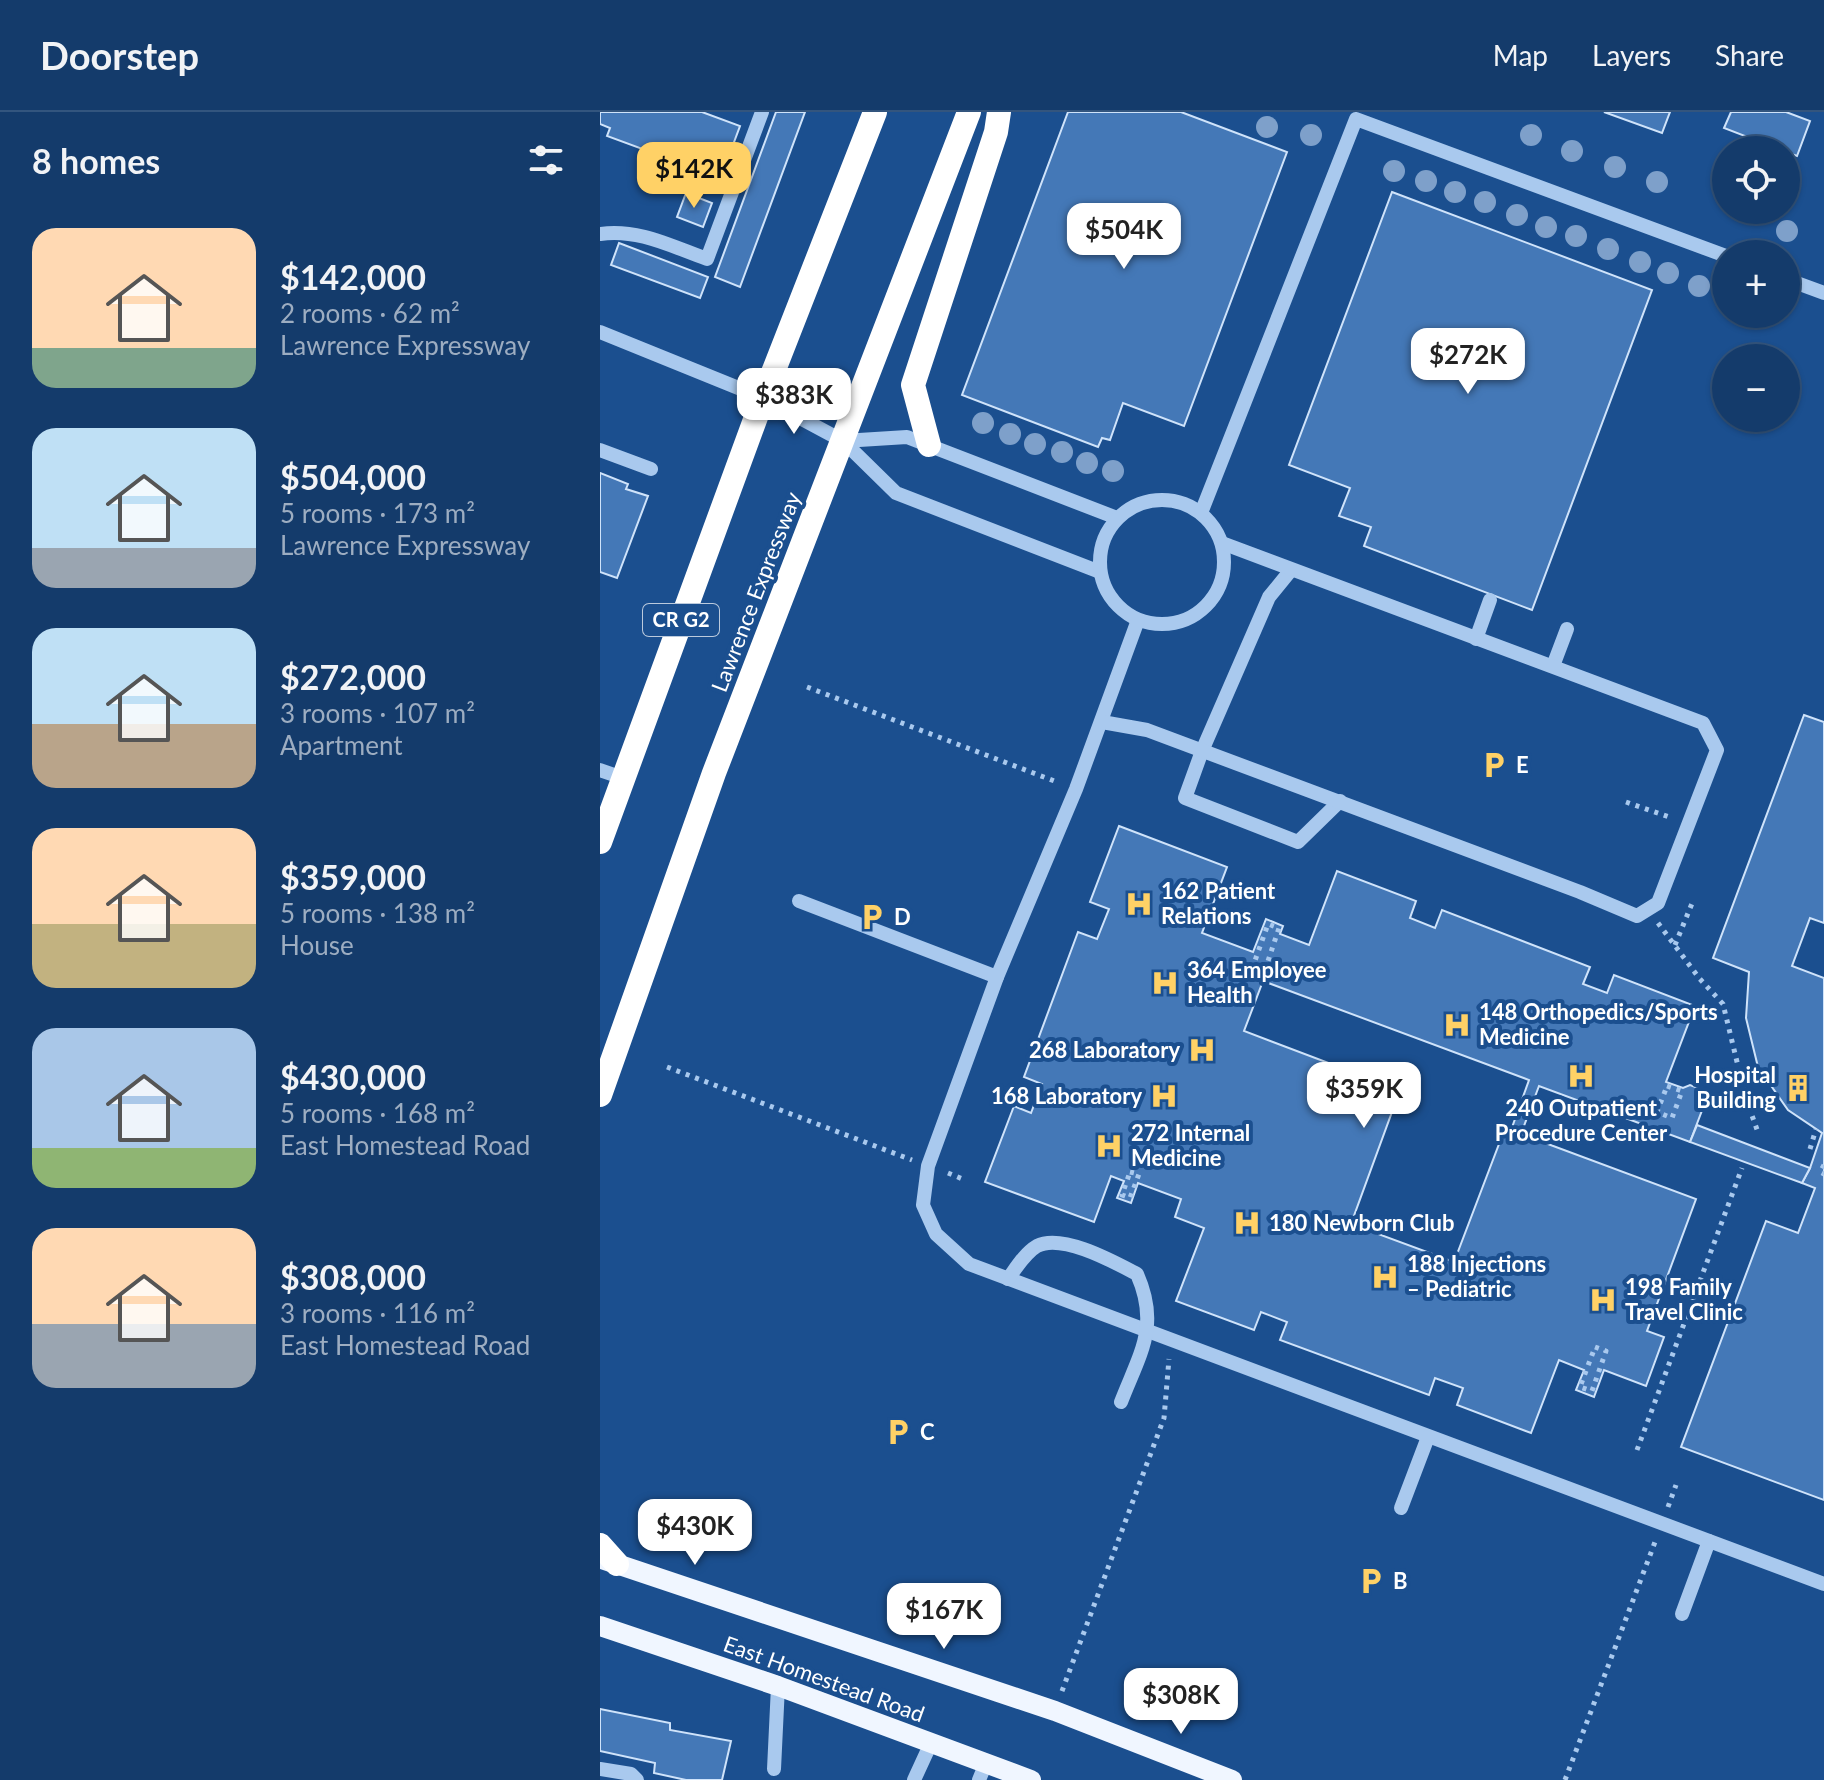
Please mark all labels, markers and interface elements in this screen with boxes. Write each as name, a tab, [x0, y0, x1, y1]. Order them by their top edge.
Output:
text: Doorstep	[40, 32, 199, 78]
text: Map	[1493, 38, 1548, 72]
text: Layers	[1592, 38, 1671, 72]
text: Share	[1715, 38, 1784, 72]
map controls	[1712, 136, 1800, 432]
button: locate	[1712, 136, 1800, 224]
icon: filters	[524, 138, 568, 182]
text: 8 homes	[32, 140, 160, 181]
pin: $142K	[638, 142, 750, 210]
text: $142K	[655, 152, 733, 184]
pin: $504K	[1068, 203, 1180, 271]
text: $504K	[1085, 213, 1163, 245]
button: +	[1712, 240, 1800, 328]
text: $142,000	[280, 256, 426, 297]
icon: home	[96, 260, 192, 356]
text: 2 rooms · 62 m²	[280, 297, 460, 329]
pin: $272K	[1412, 328, 1524, 396]
text: Lawrence Expressway	[280, 329, 530, 361]
text: $272K	[1429, 338, 1507, 370]
button: −	[1712, 344, 1800, 432]
pin: $383K	[738, 368, 850, 436]
text: $383K	[755, 378, 833, 410]
text: $504,000	[280, 456, 426, 497]
icon: home	[96, 460, 192, 556]
street label: Lawrence Expressway	[705, 487, 806, 696]
text: 5 rooms · 173 m²	[280, 497, 475, 529]
text: Lawrence Expressway	[280, 529, 530, 561]
road number: CR G2	[643, 604, 719, 636]
text: $272,000	[280, 656, 426, 697]
icon: home	[96, 660, 192, 756]
text: 3 rooms · 107 m²	[280, 697, 475, 729]
text: Apartment	[280, 729, 403, 761]
parking icon: E	[1479, 750, 1509, 780]
place label: E	[1516, 751, 1529, 778]
text: $359,000	[280, 856, 426, 897]
icon: home	[96, 860, 192, 956]
place label: 162 Patient Relations	[1161, 877, 1276, 929]
hospital icon: 162 Patient Relations	[1124, 889, 1154, 919]
text: 5 rooms · 138 m²	[280, 897, 475, 929]
parking icon: D	[857, 902, 887, 932]
place label: D	[894, 903, 911, 930]
text: House	[280, 929, 354, 961]
place label: 364 Employee Health	[1187, 956, 1327, 1008]
hospital icon: 364 Employee Health	[1150, 968, 1180, 998]
place label: 148 Orthopedics/Sports Medicine	[1479, 998, 1718, 1050]
hospital icon: 148 Orthopedics/Sports Medicine	[1442, 1010, 1472, 1040]
hospital icon: 268 Laboratory	[1187, 1035, 1217, 1065]
place label: 268 Laboratory	[1029, 1036, 1180, 1063]
text: $430,000	[280, 1056, 426, 1097]
icon: home	[96, 1060, 192, 1156]
hospital icon: 240 Outpatient Procedure Center	[1566, 1061, 1596, 1091]
place label: Hospital Building	[1694, 1061, 1776, 1113]
pin: $359K	[1308, 1062, 1420, 1130]
text: $359K	[1325, 1072, 1403, 1104]
building icon: Hospital Building	[1783, 1073, 1813, 1103]
hospital icon: 168 Laboratory	[1149, 1081, 1179, 1111]
place label: 168 Laboratory	[991, 1082, 1142, 1109]
place label: 240 Outpatient Procedure Center	[1495, 1094, 1668, 1146]
text: 5 rooms · 168 m²	[280, 1097, 475, 1129]
place label: 272 Internal Medicine	[1131, 1119, 1250, 1171]
text: East Homestead Road	[280, 1129, 530, 1161]
hospital icon: 272 Internal Medicine	[1094, 1131, 1124, 1161]
hospital icon: 180 Newborn Club	[1232, 1208, 1262, 1238]
place label: 180 Newborn Club	[1269, 1209, 1454, 1236]
place label: 188 Injections – Pediatric	[1407, 1250, 1546, 1302]
text: $308,000	[280, 1256, 426, 1297]
icon: home	[96, 1260, 192, 1356]
hospital icon: 188 Injections – Pediatric	[1370, 1262, 1400, 1292]
place label: 198 Family Travel Clinic	[1625, 1273, 1743, 1325]
hospital icon: 198 Family Travel Clinic	[1588, 1285, 1618, 1315]
text: 3 rooms · 116 m²	[280, 1297, 475, 1329]
text: East Homestead Road	[280, 1329, 530, 1361]
parking icon: C	[883, 1417, 913, 1447]
place label: C	[920, 1418, 935, 1445]
pin: $430K	[639, 1499, 751, 1567]
text: $430K	[656, 1509, 734, 1541]
parking icon: B	[1356, 1566, 1386, 1596]
place label: B	[1393, 1567, 1408, 1594]
pin: $167K	[888, 1583, 1000, 1651]
text: $167K	[905, 1593, 983, 1625]
street label: East Homestead Road	[720, 1630, 928, 1727]
pin: $308K	[1125, 1668, 1237, 1736]
text: $308K	[1142, 1678, 1220, 1710]

